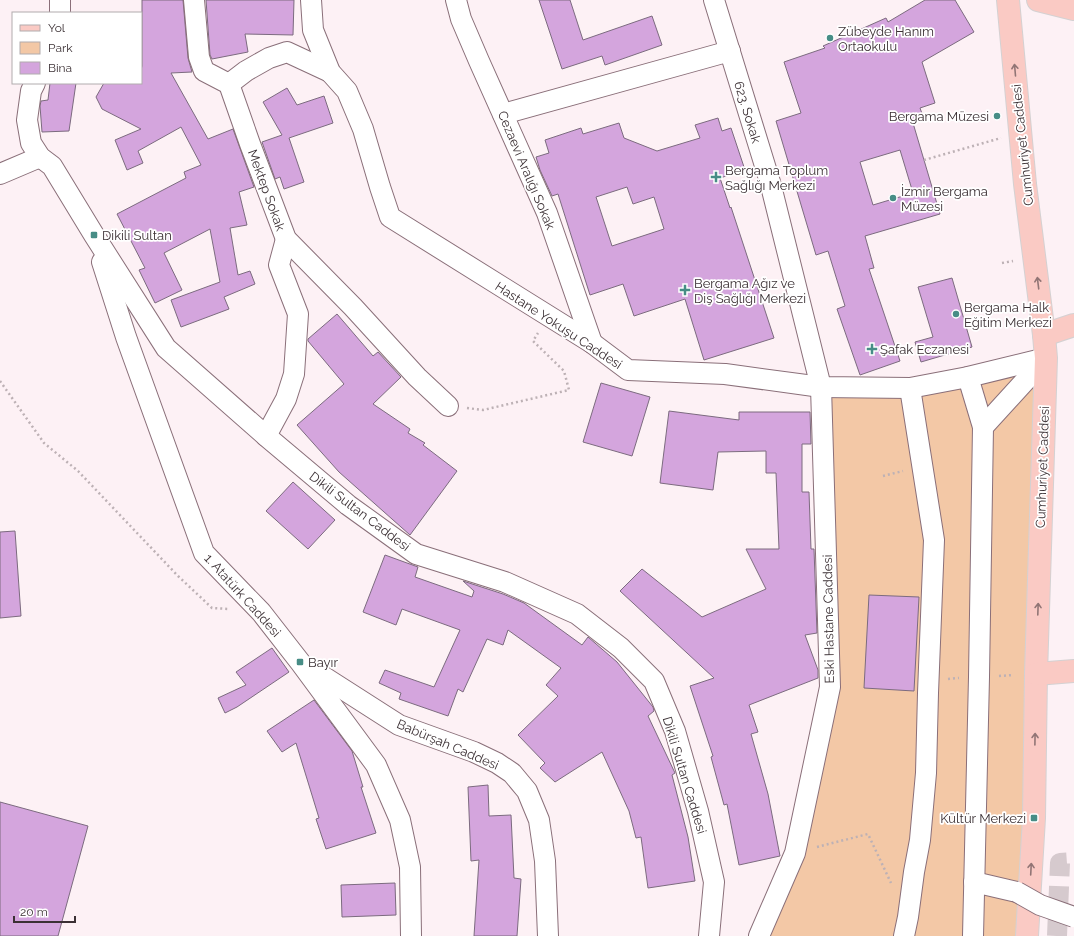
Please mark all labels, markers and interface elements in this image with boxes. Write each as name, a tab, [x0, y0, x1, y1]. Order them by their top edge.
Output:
legend	[12, 12, 142, 84]
text: Yol	[48, 21, 66, 35]
place label: Zübeyde Hanım Ortaokulu	[838, 24, 934, 54]
marker: Zübeyde Hanım Ortaokulu	[825, 33, 835, 43]
text: Park	[48, 41, 73, 55]
text: Bina	[48, 61, 72, 75]
one-way arrow	[1011, 64, 1018, 77]
street label: 623. Sokak	[731, 79, 764, 145]
street label: Cumhuriyet Caddesi	[1009, 83, 1036, 207]
street label: Cezaevi Aralığı Sokak	[495, 109, 558, 232]
place label: Bergama Müzesi	[889, 109, 989, 124]
marker: Bergama Müzesi	[992, 111, 1002, 121]
street label: Mektep Sokak	[245, 147, 288, 233]
place label: Bergama Toplum Sağlığı Merkezi	[725, 163, 828, 193]
marker: Bergama Toplum Sağlığı Merkezi	[710, 171, 722, 183]
place label: İzmir Bergama Müzesi	[901, 183, 988, 214]
marker: İzmir Bergama Müzesi	[888, 193, 898, 203]
place label: Dikili Sultan	[102, 228, 172, 243]
marker: Dikili Sultan	[89, 230, 99, 240]
place label: Bergama Ağız ve Diş Sağlığı Merkezi	[694, 276, 806, 306]
one-way arrow	[1034, 277, 1042, 290]
street label: Hastane Yokuşu Caddesi	[492, 279, 625, 372]
marker: Bergama Ağız ve Diş Sağlığı Merkezi	[679, 284, 691, 296]
place label: Bergama Halk Eğitim Merkezi	[964, 300, 1052, 330]
marker: Bergama Halk Eğitim Merkezi	[951, 309, 961, 319]
place label: Şafak Eczanesi	[880, 342, 969, 357]
marker: Şafak Eczanesi	[867, 344, 877, 354]
street label: Cumhuriyet Caddesi	[1033, 406, 1052, 528]
street label: Dikili Sultan Caddesi	[306, 469, 413, 554]
street label: 1. Atatürk Caddesi	[201, 551, 284, 640]
street label: Eski Hastane Caddesi	[820, 554, 837, 684]
one-way arrow	[1035, 603, 1042, 616]
place label: Bayır	[308, 655, 338, 670]
marker: Bayır	[295, 657, 305, 667]
street label: Dikili Sultan Caddesi	[660, 715, 710, 836]
street label: Babürşah Caddesi	[395, 716, 501, 773]
one-way arrow	[1031, 733, 1039, 746]
place label: Kültür Merkezi	[940, 811, 1026, 826]
marker: Kültür Merkezi	[1029, 813, 1039, 823]
one-way arrow	[1027, 863, 1034, 876]
scale bar	[14, 898, 75, 924]
text: 20 m	[20, 905, 48, 919]

